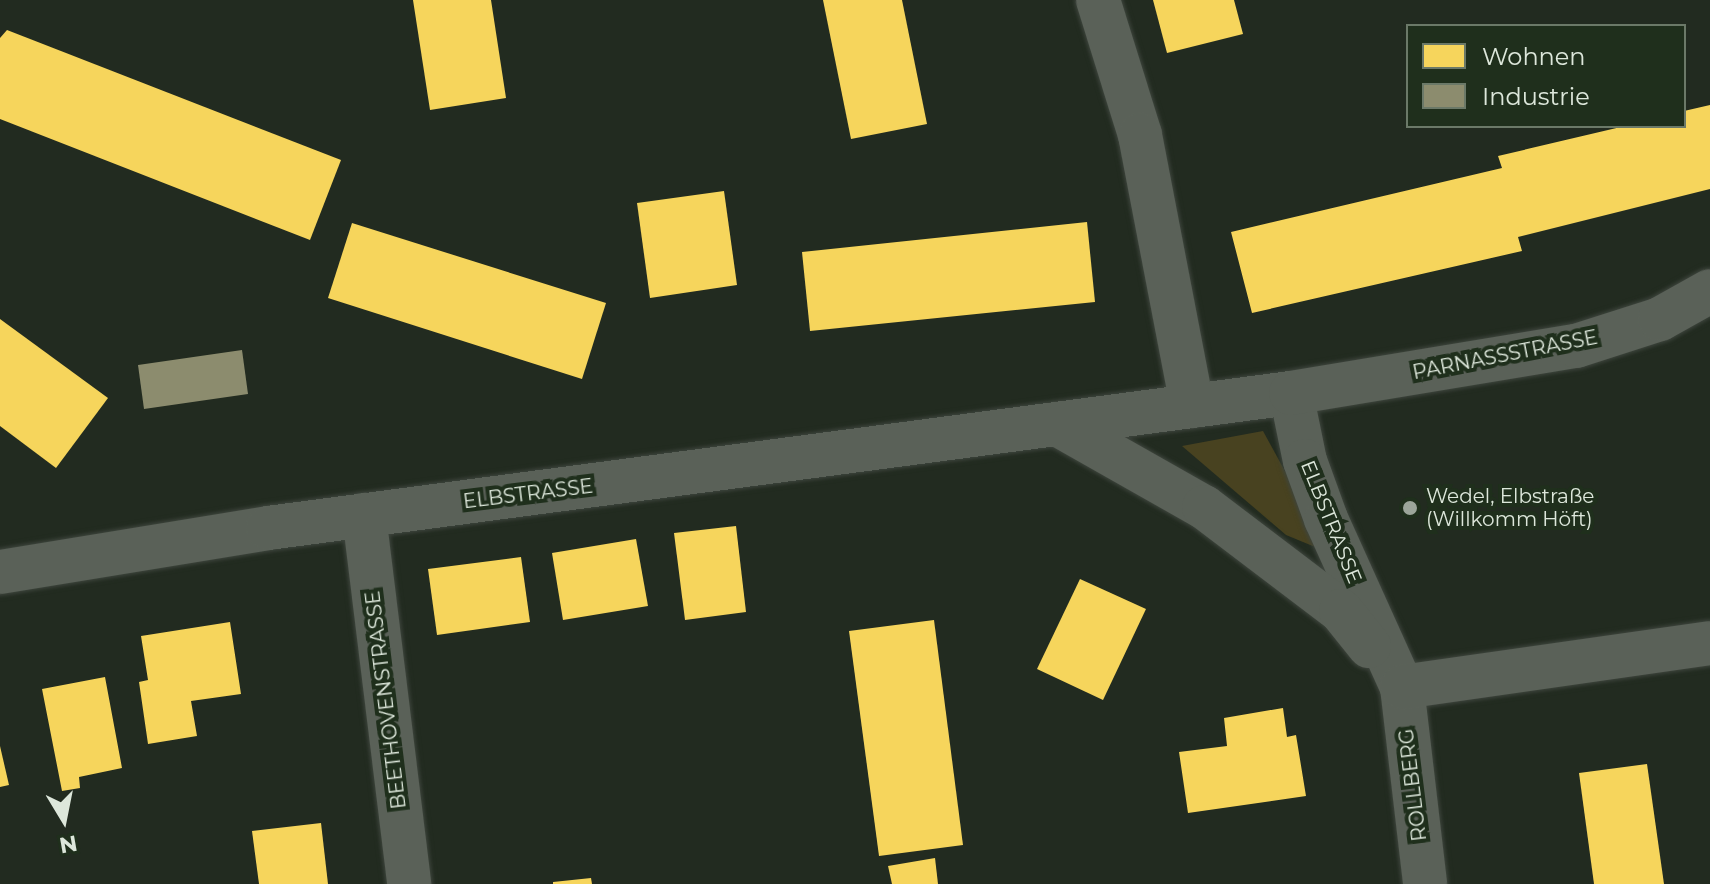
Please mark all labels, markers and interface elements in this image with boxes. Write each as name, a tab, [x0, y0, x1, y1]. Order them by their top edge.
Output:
legend	[1406, 24, 1686, 128]
text: Wohnen	[1482, 42, 1586, 71]
text: Industrie	[1482, 82, 1590, 111]
street label: PARNASSSTRASSE	[1411, 325, 1599, 385]
street label: ELBSTRASSE	[1295, 457, 1367, 587]
street label: ELBSTRASSE	[462, 474, 594, 514]
place label: Wedel, Elbstraße (Willkomm Höft)	[1426, 484, 1594, 531]
marker: Wedel, Elbstraße (Willkomm Höft)	[1401, 499, 1419, 517]
street label: BEETHOVENSTRASSE	[361, 590, 411, 810]
street label: ROLLBERG	[1394, 727, 1432, 843]
north arrow	[24, 780, 104, 860]
text: N	[57, 829, 79, 859]

